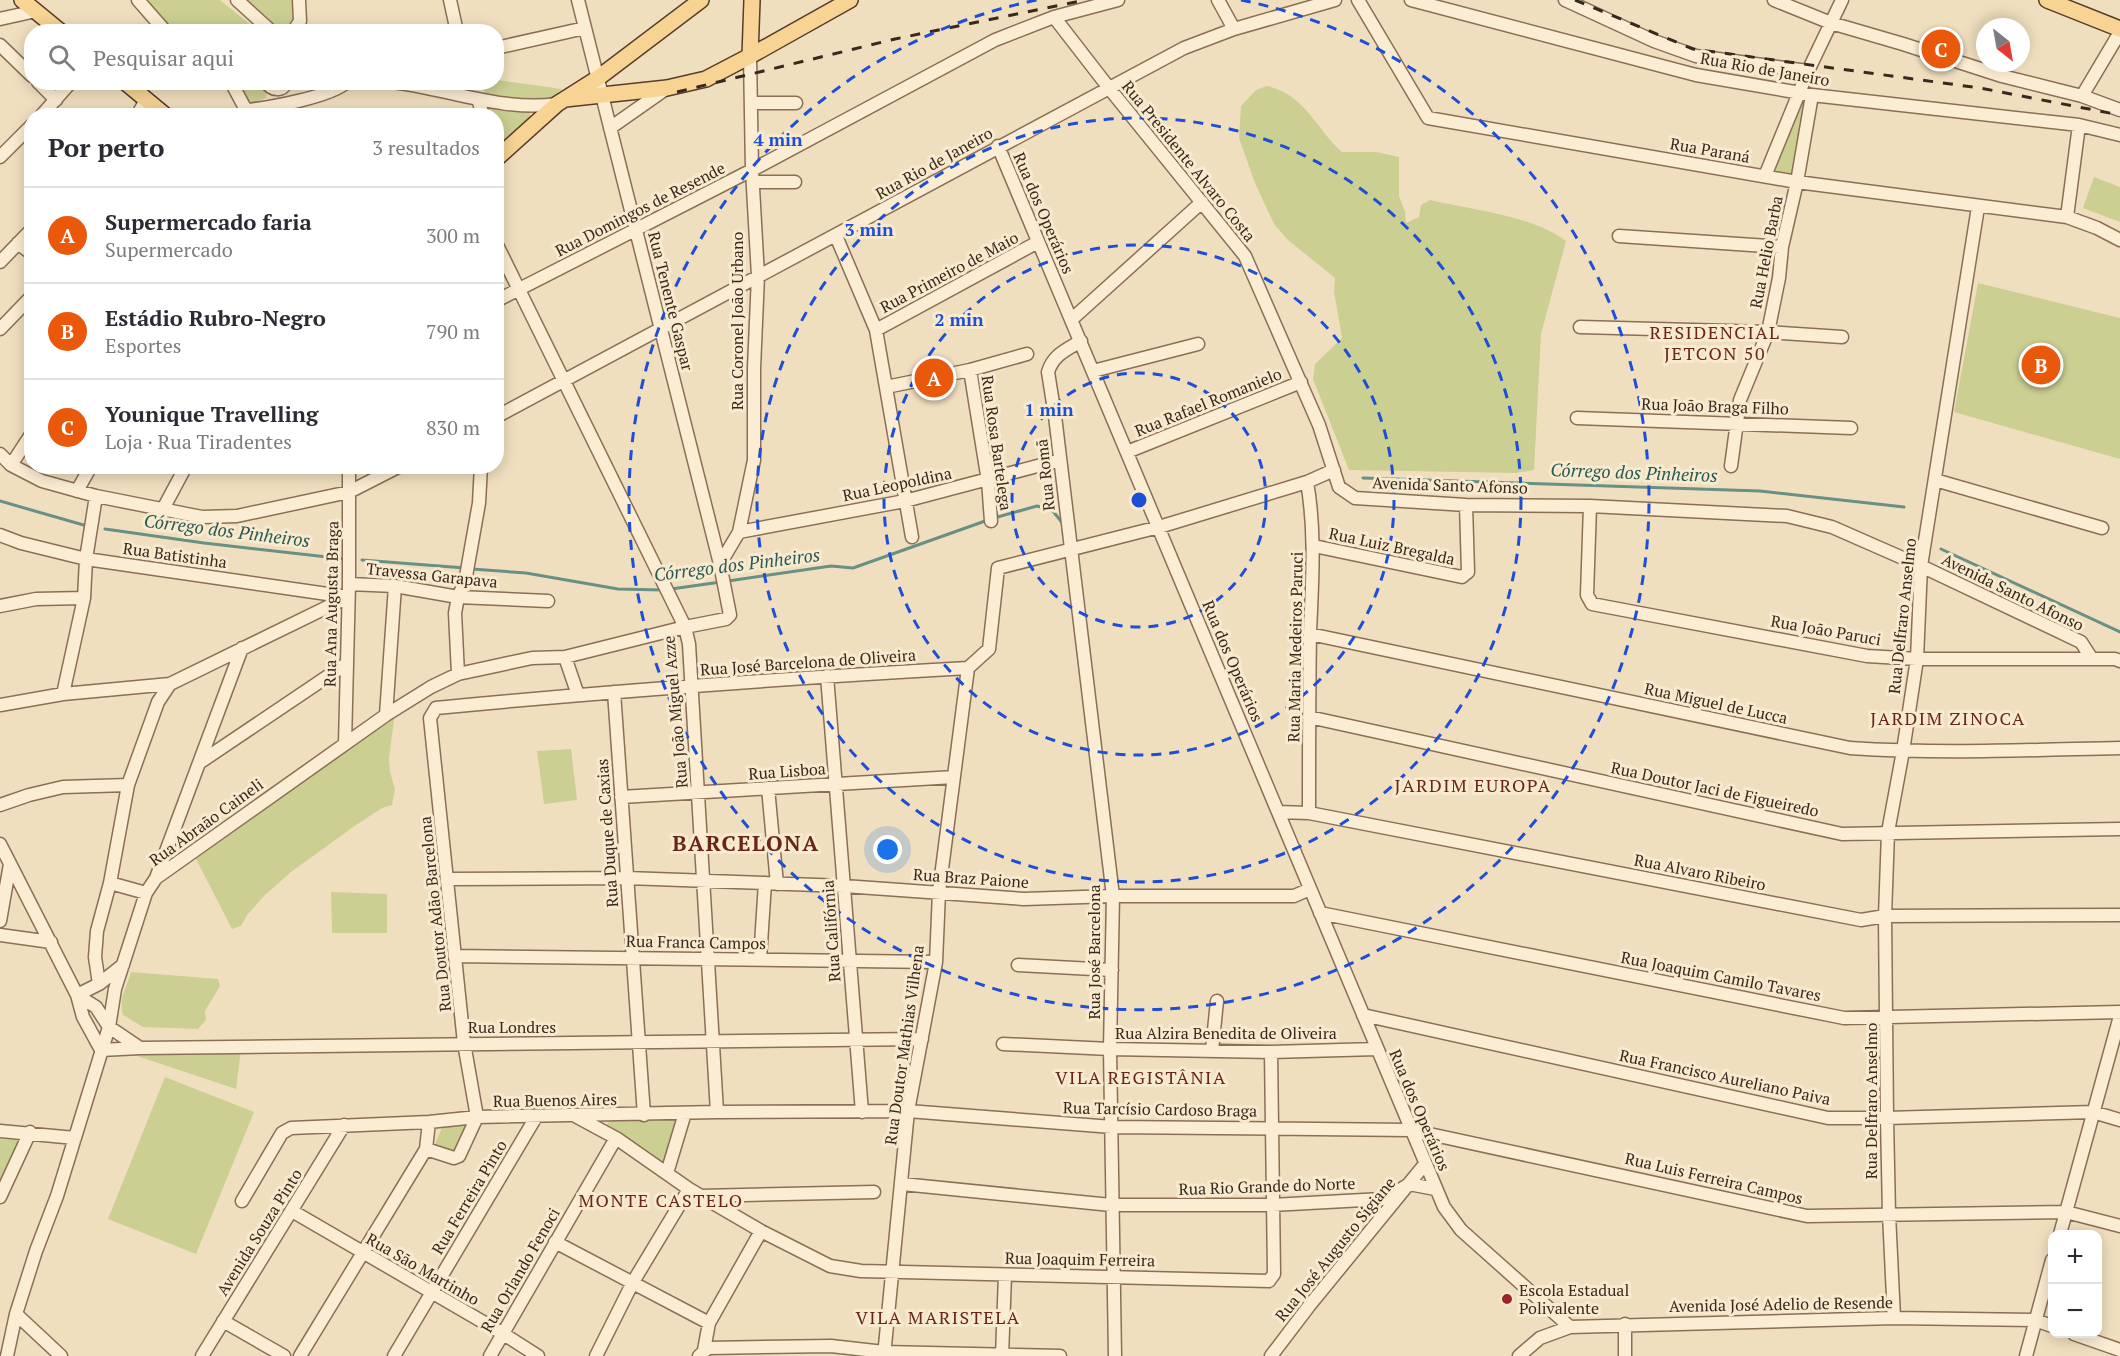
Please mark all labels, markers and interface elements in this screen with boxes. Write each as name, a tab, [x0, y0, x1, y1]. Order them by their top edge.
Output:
north arrow	[1976, 18, 2030, 72]
search box	[24, 24, 504, 90]
pin: C	[1922, 26, 1960, 72]
icon: search	[45, 41, 78, 74]
text: Pesquisar aqui	[93, 43, 234, 72]
street label: Rua Rio de Janeiro	[1699, 47, 1831, 91]
street label: Rua Presidente Alvaro Costa	[1117, 76, 1261, 246]
street label: Rua Rio de Janeiro	[871, 122, 997, 204]
text: 4 min	[753, 127, 803, 151]
text: Por perto	[48, 130, 164, 164]
street label: Rua Paraná	[1668, 132, 1752, 168]
text: 3 resultados	[372, 134, 480, 161]
street label: Rua dos Operários	[1009, 149, 1080, 277]
street label: Rua Domingos de Resende	[551, 157, 729, 261]
street label: Rua Helio Barba	[1744, 194, 1788, 310]
text: Supermercado faria	[105, 207, 312, 236]
text: 3 min	[844, 217, 894, 241]
text: A	[60, 222, 75, 249]
text: 300 m	[426, 222, 480, 249]
street label: Rua Primeiro de Maio	[876, 226, 1022, 318]
street label: Rua Tenente Gaspar	[643, 229, 699, 374]
street label: Rua Coronel João Urbano	[726, 232, 748, 410]
text: Supermercado	[105, 236, 233, 263]
text: Estádio Rubro-Negro	[105, 303, 326, 332]
text: 2 min	[934, 307, 984, 331]
text: B	[61, 318, 74, 345]
text: 790 m	[426, 318, 480, 345]
district label: RESIDENCIAL JETCON 50	[1650, 320, 1780, 365]
text: Esportes	[105, 332, 182, 359]
pin: B	[2022, 342, 2060, 388]
pin: A	[914, 356, 954, 400]
street label: Rua Rafael Romanielo	[1131, 362, 1285, 442]
street label: Rua Rosa Bartelega	[977, 374, 1017, 512]
street label: Rua João Braga Filho	[1641, 392, 1789, 420]
text: 1 min	[1024, 397, 1074, 421]
text: Younique Travelling	[105, 399, 318, 428]
text: C	[61, 414, 74, 441]
text: 830 m	[426, 414, 480, 441]
text: Loja · Rua Tiradentes	[105, 428, 292, 455]
street label: Rua Romã	[1030, 438, 1060, 512]
water label: Córrego dos Pinheiros	[1550, 457, 1718, 487]
street label: Rua Leopoldina	[840, 462, 954, 506]
street label: Avenida Santo Afonso	[1372, 471, 1528, 499]
centre of rings	[1129, 490, 1149, 510]
water label: Córrego dos Pinheiros	[143, 508, 312, 552]
street label: Rua Ana Augusta Braga	[319, 521, 343, 687]
street label: Rua Luiz Bregalda	[1327, 522, 1457, 570]
street label: Rua Batistinha	[122, 537, 228, 573]
street label: Rua Delfraro Anselmo	[1883, 537, 1921, 695]
water label: Córrego dos Pinheiros	[652, 542, 821, 586]
street label: Avenida Santo Afonso	[1938, 548, 2088, 636]
street label: Rua Maria Medeiros Paruci	[1282, 551, 1308, 743]
street label: Travessa Garapava	[365, 557, 499, 593]
street label: Rua dos Operários	[1198, 597, 1269, 725]
street label: Rua João Paruci	[1769, 609, 1883, 651]
street label: Rua João Miguel Azze	[657, 635, 693, 789]
street label: Rua José Barcelona de Oliveira	[699, 643, 917, 681]
street label: Rua Miguel de Lucca	[1642, 677, 1790, 729]
district label: JARDIM ZINOCA	[1870, 706, 2026, 730]
street label: Rua Doutor Jaci de Figueiredo	[1609, 756, 1821, 822]
street label: Rua Lisboa	[748, 757, 826, 785]
street label: Rua Duque de Caxias	[591, 758, 623, 908]
street label: Rua Abraão Caineli	[144, 773, 268, 871]
district label: JARDIM EUROPA	[1395, 773, 1551, 797]
street label: Rua Doutor Adão Barcelona	[414, 815, 456, 1013]
district label: BARCELONA	[672, 828, 820, 857]
your location	[873, 835, 902, 864]
street label: Rua Alvaro Ribeiro	[1632, 848, 1768, 896]
street label: Rua Braz Paione	[912, 863, 1030, 893]
street label: Rua Califórnia	[816, 879, 846, 983]
street label: Rua José Barcelona	[1083, 884, 1105, 1020]
street label: Rua Franca Campos	[626, 930, 766, 954]
street label: Rua Doutor Mathias Vilhena	[879, 944, 929, 1146]
street label: Rua Joaquim Camilo Tavares	[1619, 946, 1823, 1006]
street label: Rua Londres	[468, 1016, 556, 1038]
street label: Rua Alzira Benedita de Oliveira	[1115, 1022, 1337, 1044]
street label: Rua Delfraro Anselmo	[1860, 1023, 1882, 1179]
street label: Rua Francisco Aureliano Paiva	[1617, 1044, 1833, 1110]
street label: Rua dos Operários	[1385, 1046, 1456, 1174]
district label: VILA REGISTÂNIA	[1055, 1065, 1227, 1089]
street label: Rua Buenos Aires	[493, 1088, 617, 1112]
street label: Rua Tarcísio Cardoso Braga	[1063, 1096, 1257, 1122]
street label: Rua Ferreira Pinto	[426, 1135, 512, 1258]
street label: Rua Luis Ferreira Campos	[1623, 1147, 1805, 1209]
street label: Avenida Souza Pinto	[211, 1164, 307, 1300]
street label: Rua Rio Grande do Norte	[1178, 1172, 1356, 1200]
street label: Rua José Augusto Sigiane	[1270, 1172, 1400, 1326]
district label: MONTE CASTELO	[578, 1188, 744, 1212]
street label: Rua Orlando Fenoci	[475, 1203, 565, 1336]
street label: Rua São Martinho	[362, 1228, 484, 1310]
map controls	[2048, 1230, 2102, 1338]
button: +	[2048, 1230, 2102, 1284]
street label: Rua Joaquim Ferreira	[1005, 1247, 1155, 1271]
place label: Escola Estadual Polivalente	[1519, 1279, 1629, 1319]
button: −	[2048, 1284, 2102, 1338]
street label: Avenida José Adelio de Resende	[1669, 1291, 1893, 1317]
marker: Escola Estadual Polivalente	[1500, 1292, 1514, 1306]
district label: VILA MARISTELA	[856, 1305, 1021, 1329]

